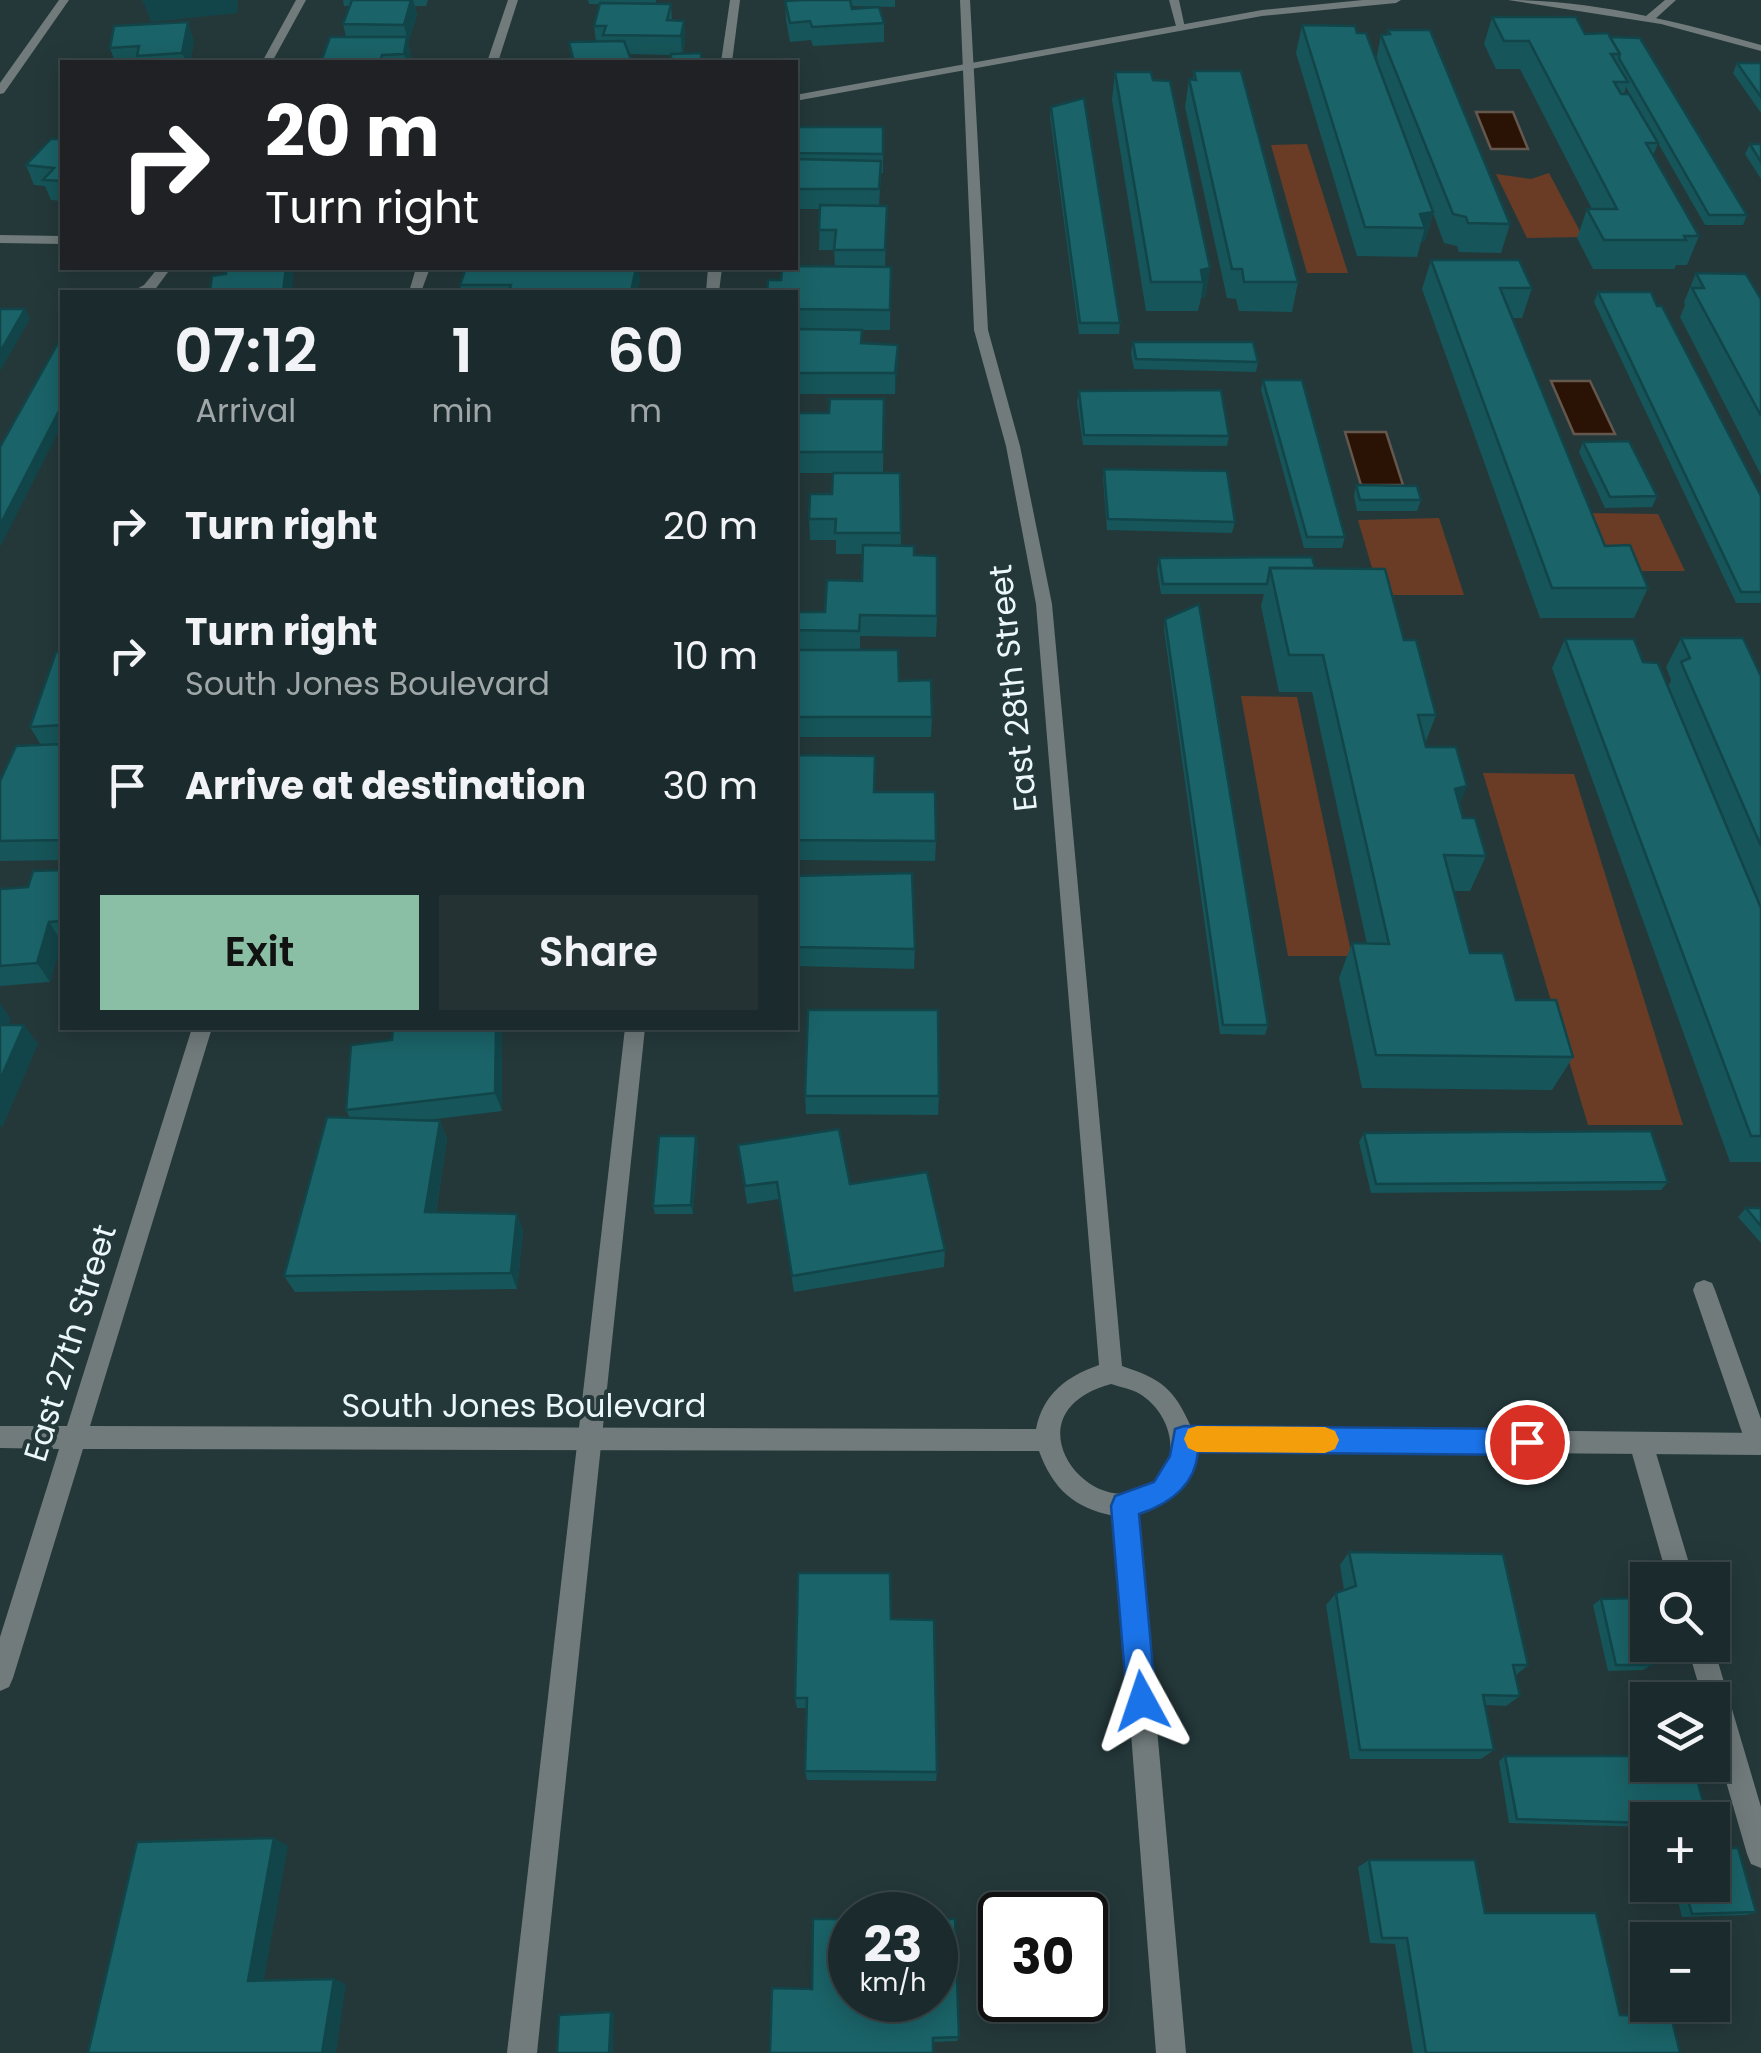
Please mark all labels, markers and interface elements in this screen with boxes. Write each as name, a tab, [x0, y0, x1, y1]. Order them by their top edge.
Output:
text: 20 m	[265, 82, 440, 181]
icon: right	[100, 100, 230, 230]
text: Turn right	[265, 176, 479, 239]
text: 07:12	[174, 309, 318, 393]
text: 1	[451, 309, 473, 393]
text: 60	[607, 309, 684, 393]
text: Arrival	[195, 388, 296, 433]
text: min	[432, 388, 493, 433]
text: m	[629, 388, 662, 433]
icon: right	[100, 498, 155, 553]
text: Turn right	[185, 499, 377, 552]
text: 20 m	[663, 499, 758, 552]
street label: East 28th Street	[977, 562, 1048, 814]
text: Turn right	[185, 605, 377, 658]
icon: right	[100, 628, 155, 683]
text: 10 m	[673, 629, 758, 682]
text: South Jones Boulevard	[185, 661, 550, 706]
icon: arrive	[100, 758, 155, 813]
text: Arrive at destination	[185, 759, 586, 812]
text: 30 m	[662, 759, 758, 812]
button: Exit	[100, 895, 419, 1010]
button: Share	[439, 895, 758, 1010]
street label: East 27th Street	[12, 1219, 127, 1467]
street label: South Jones Boulevard	[342, 1383, 706, 1428]
pin	[1485, 1400, 1570, 1485]
icon: arrive	[1500, 1415, 1555, 1470]
map controls	[1630, 1562, 1730, 2022]
button: search	[1630, 1562, 1730, 1662]
position arrow	[1090, 1649, 1194, 1753]
button: layers	[1630, 1682, 1730, 1782]
button: +	[1630, 1802, 1730, 1902]
speed limit sign: 30	[978, 1892, 1108, 2022]
text: 23	[864, 1909, 922, 1980]
button: −	[1630, 1922, 1730, 2022]
text: km/h	[860, 1965, 926, 2000]

